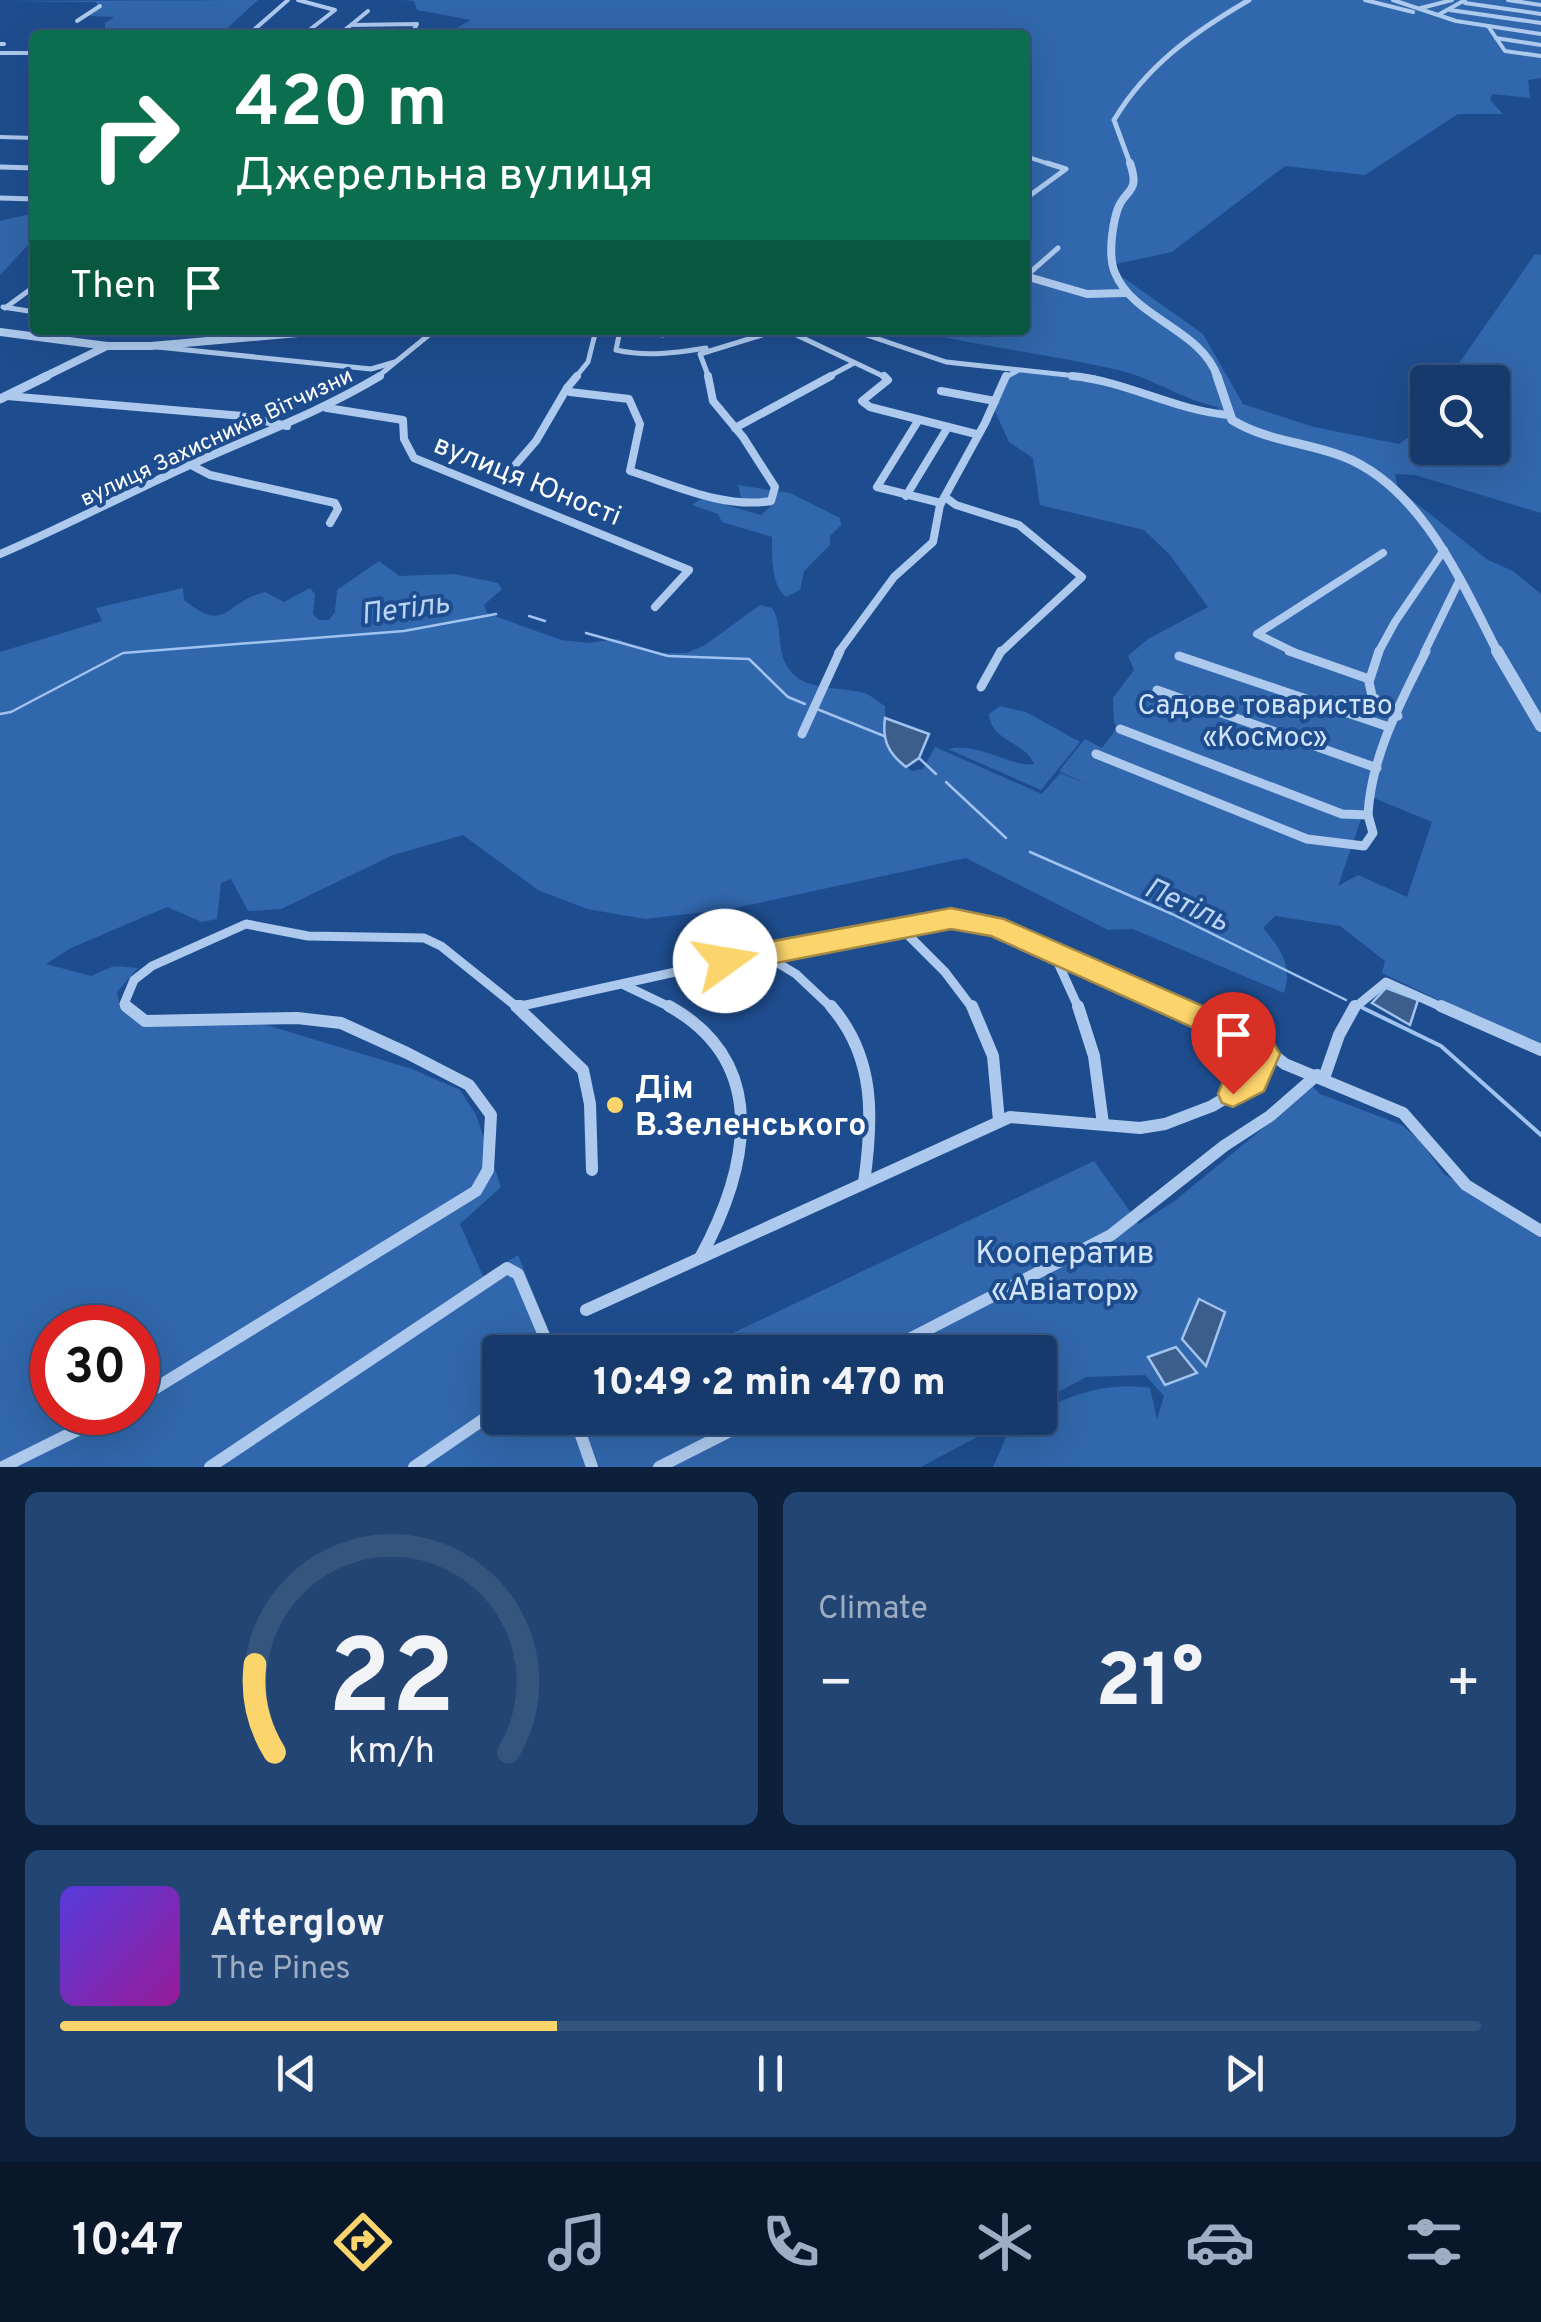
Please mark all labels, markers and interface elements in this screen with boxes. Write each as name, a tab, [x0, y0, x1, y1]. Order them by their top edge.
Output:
text: 420 m	[235, 62, 448, 151]
icon: right	[70, 70, 200, 200]
text: Джерельна вулиця	[235, 149, 654, 206]
icon: arrive	[176, 260, 231, 315]
text: Then	[70, 263, 156, 312]
street label: вулиця Захисників Вітчизни	[76, 363, 358, 513]
map controls	[1410, 365, 1510, 465]
button: search	[1410, 365, 1510, 465]
street label: вулиця Юності	[428, 428, 626, 536]
water label: Петіль	[359, 586, 452, 635]
park label: Садове товариство «Космос»	[1137, 689, 1393, 757]
water label: Петіль	[1138, 871, 1234, 942]
position arrow	[673, 909, 777, 1013]
pin	[1191, 992, 1276, 1095]
icon: arrive	[1206, 1007, 1261, 1062]
place label: Дім В.Зеленського	[635, 1070, 866, 1147]
marker: Дім В.Зеленського	[604, 1094, 626, 1116]
park label: Кооператив «Авіатор»	[975, 1235, 1155, 1312]
speed limit sign: 30	[30, 1305, 160, 1435]
text: 10:49 · 2 min · 470 m	[593, 1360, 946, 1409]
text: Climate	[818, 1590, 928, 1630]
text: 22	[328, 1618, 455, 1750]
text: 21°	[1096, 1638, 1203, 1733]
text: −	[818, 1651, 853, 1721]
text: +	[1446, 1651, 1481, 1721]
text: km/h	[348, 1730, 435, 1776]
text: Afterglow	[210, 1901, 385, 1950]
text: The Pines	[210, 1950, 351, 1990]
icon: previous	[269, 2046, 324, 2101]
icon: pause	[743, 2046, 798, 2101]
icon: next	[1217, 2046, 1272, 2101]
icon: directions	[328, 2207, 398, 2277]
icon: music	[542, 2207, 612, 2277]
icon: phone	[756, 2207, 826, 2277]
icon: climate	[970, 2207, 1040, 2277]
icon: car	[1185, 2207, 1255, 2277]
icon: filters	[1399, 2207, 1469, 2277]
text: 10:47	[72, 2214, 184, 2271]

